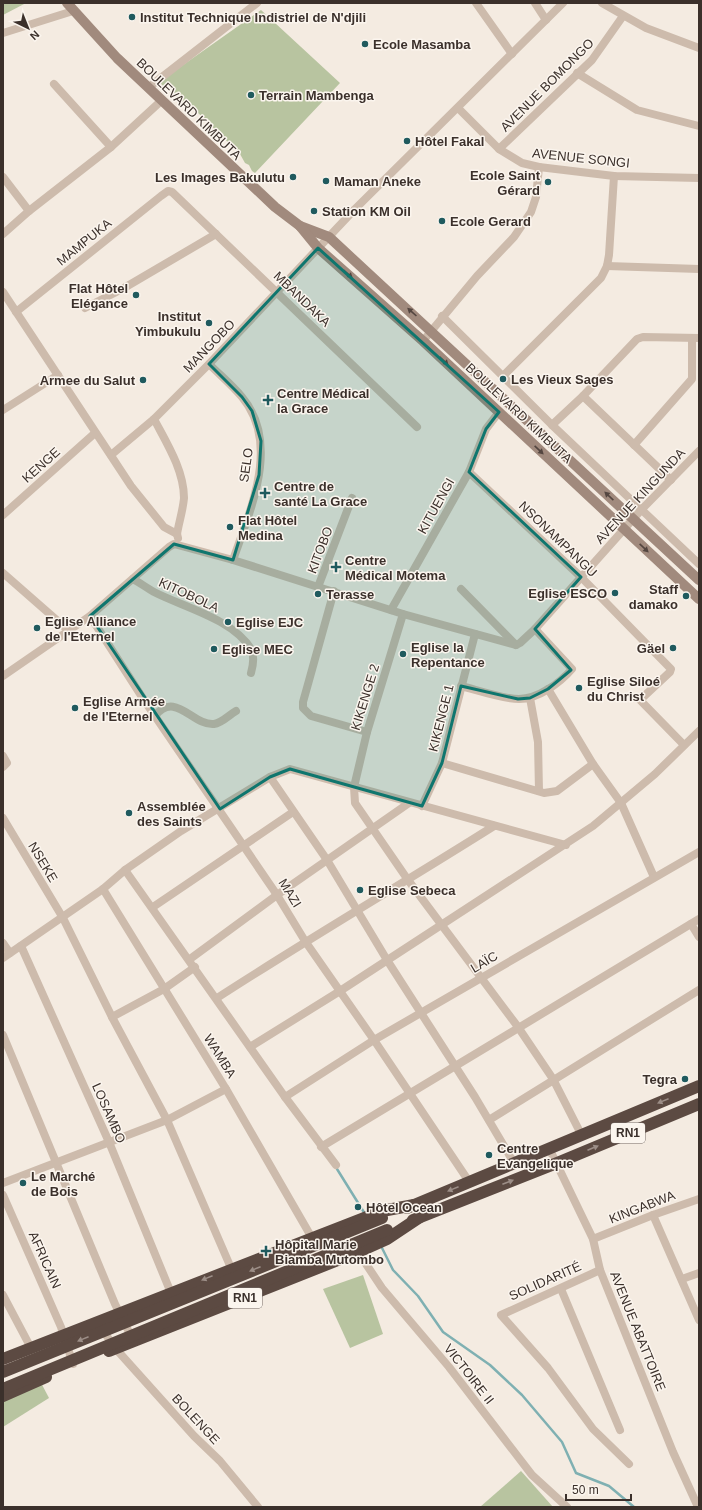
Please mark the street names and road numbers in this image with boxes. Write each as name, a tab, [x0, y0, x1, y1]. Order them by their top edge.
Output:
street label: AVENUE BOMONGO	[497, 35, 597, 135]
street label: BOULEVARD KIMBUTA	[134, 55, 245, 163]
street label: AVENUE SONGI	[531, 145, 631, 171]
street label: MAMPUKA	[54, 215, 115, 269]
street label: MBANDAKA	[271, 268, 334, 330]
street label: MANGOBO	[180, 316, 238, 376]
street label: BOULEVARD KIMBUTA	[463, 360, 575, 466]
street label: KENGE	[19, 444, 63, 486]
street label: AVENUE KINGUNDA	[592, 445, 688, 547]
street label: SELO	[236, 447, 256, 483]
street label: KITUENGI	[415, 476, 457, 536]
street label: NSONAMPANGU	[516, 498, 600, 580]
street label: KITOBO	[304, 524, 336, 576]
street label: KITOBOLA	[156, 575, 222, 616]
street label: KIKENGE 2	[348, 662, 382, 732]
street label: KIKENGE 1	[425, 683, 457, 753]
street label: NSEKE	[25, 839, 61, 885]
street label: MAZI	[275, 876, 305, 910]
street label: LAÏC	[468, 948, 500, 976]
street label: WAMBA	[201, 1031, 239, 1081]
street label: LOSAMBO	[89, 1081, 129, 1145]
road number: RN1	[611, 1123, 645, 1143]
street label: KINGABWA	[607, 1187, 677, 1226]
street label: AFRICAIN	[26, 1229, 64, 1291]
street label: SOLIDARITÉ	[507, 1258, 584, 1304]
street label: AVENUE ABATTOIRE	[607, 1269, 669, 1393]
road number: RN1	[228, 1288, 262, 1308]
street label: VICTOIRE II	[441, 1341, 497, 1407]
street label: BOLENGE	[169, 1391, 223, 1447]

